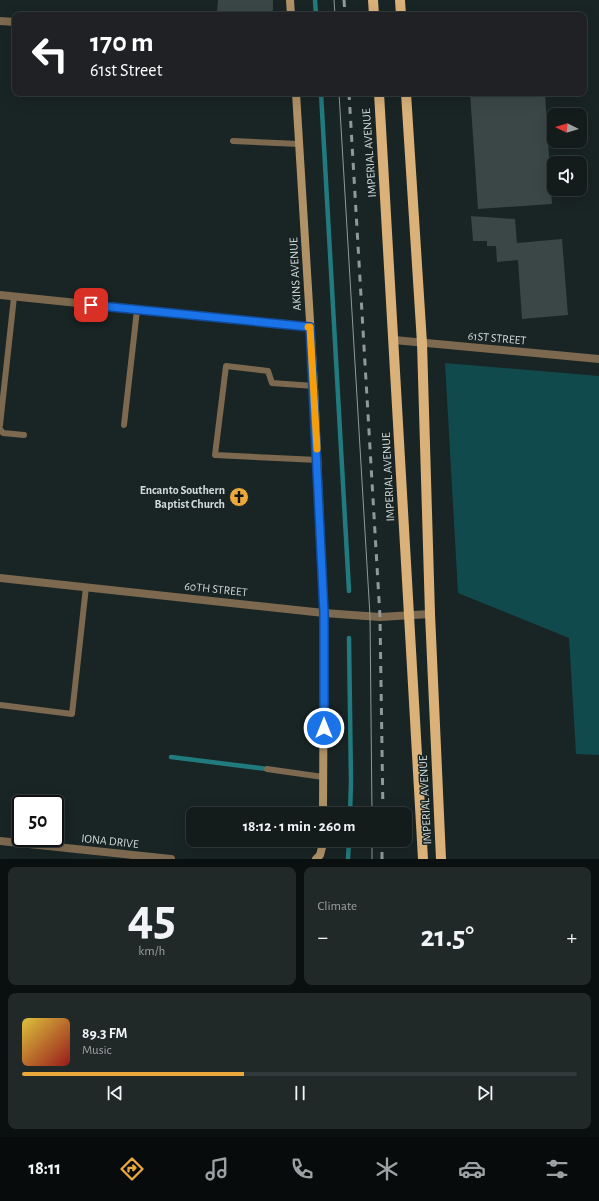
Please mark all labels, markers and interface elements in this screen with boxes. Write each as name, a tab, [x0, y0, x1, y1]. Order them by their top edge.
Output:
icon: left	[24, 28, 76, 80]
text: 170 m	[90, 29, 154, 57]
text: 61st Street	[90, 62, 162, 80]
street label: IMPERIAL AVENUE	[360, 108, 378, 198]
north arrow	[547, 108, 587, 148]
map controls	[547, 108, 587, 196]
button: sound	[547, 156, 587, 196]
street label: AKINS AVENUE	[287, 237, 303, 311]
pin	[74, 288, 108, 322]
icon: arrive	[80, 294, 102, 316]
street label: 61ST STREET	[467, 329, 527, 347]
street label: IMPERIAL AVENUE	[380, 432, 396, 522]
place label: Encanto Southern Baptist Church	[140, 484, 225, 510]
church icon: Encanto Southern Baptist Church	[228, 486, 250, 508]
street label: 60TH STREET	[184, 580, 248, 598]
position arrow	[303, 707, 345, 749]
street label: IMPERIAL AVENUE	[417, 755, 433, 845]
speed limit sign: 50	[12, 795, 64, 847]
text: 18:12 · 1 min · 260 m	[243, 819, 355, 834]
street label: IONA DRIVE	[81, 832, 140, 850]
text: 45	[127, 892, 176, 944]
text: Climate	[318, 900, 357, 913]
text: 21.5°	[420, 922, 474, 952]
text: −	[318, 926, 328, 948]
text: +	[566, 926, 577, 948]
text: km/h	[138, 945, 165, 958]
text: 89.3 FM	[82, 1026, 127, 1041]
text: Music	[82, 1044, 112, 1057]
icon: previous	[104, 1082, 126, 1104]
icon: pause	[289, 1082, 311, 1104]
icon: next	[474, 1082, 496, 1104]
icon: directions	[118, 1155, 146, 1183]
icon: music	[203, 1155, 231, 1183]
icon: phone	[288, 1155, 316, 1183]
icon: climate	[373, 1155, 401, 1183]
icon: car	[458, 1155, 486, 1183]
icon: filters	[543, 1155, 571, 1183]
text: 18:11	[28, 1160, 61, 1178]

